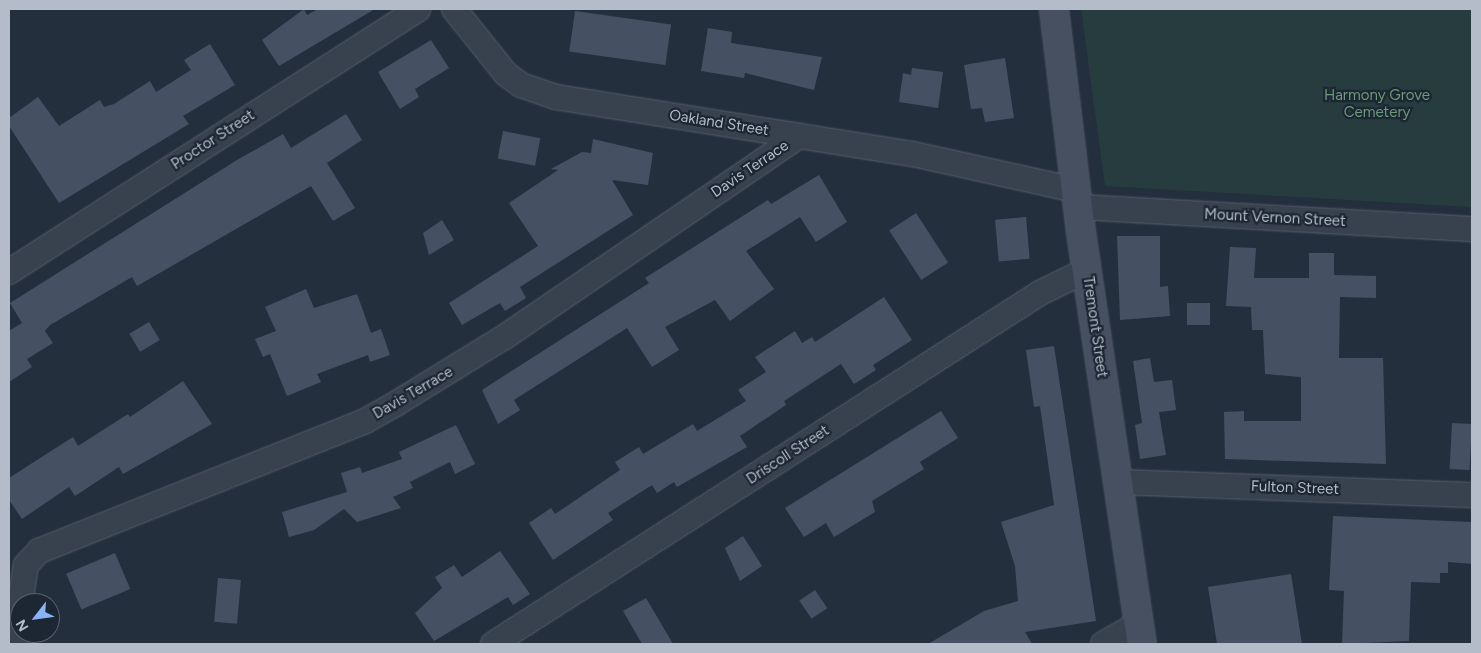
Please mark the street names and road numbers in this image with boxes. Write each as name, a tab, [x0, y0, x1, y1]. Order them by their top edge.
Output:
street label: Proctor Street	[168, 106, 258, 174]
street label: Oakland Street	[668, 106, 770, 140]
street label: Davis Terrace	[708, 137, 792, 201]
street label: Mount Vernon Street	[1204, 205, 1346, 231]
street label: Tremont Street	[1079, 275, 1111, 379]
street label: Davis Terrace	[370, 363, 456, 423]
street label: Driscoll Street	[743, 422, 833, 488]
street label: Fulton Street	[1251, 477, 1339, 499]

